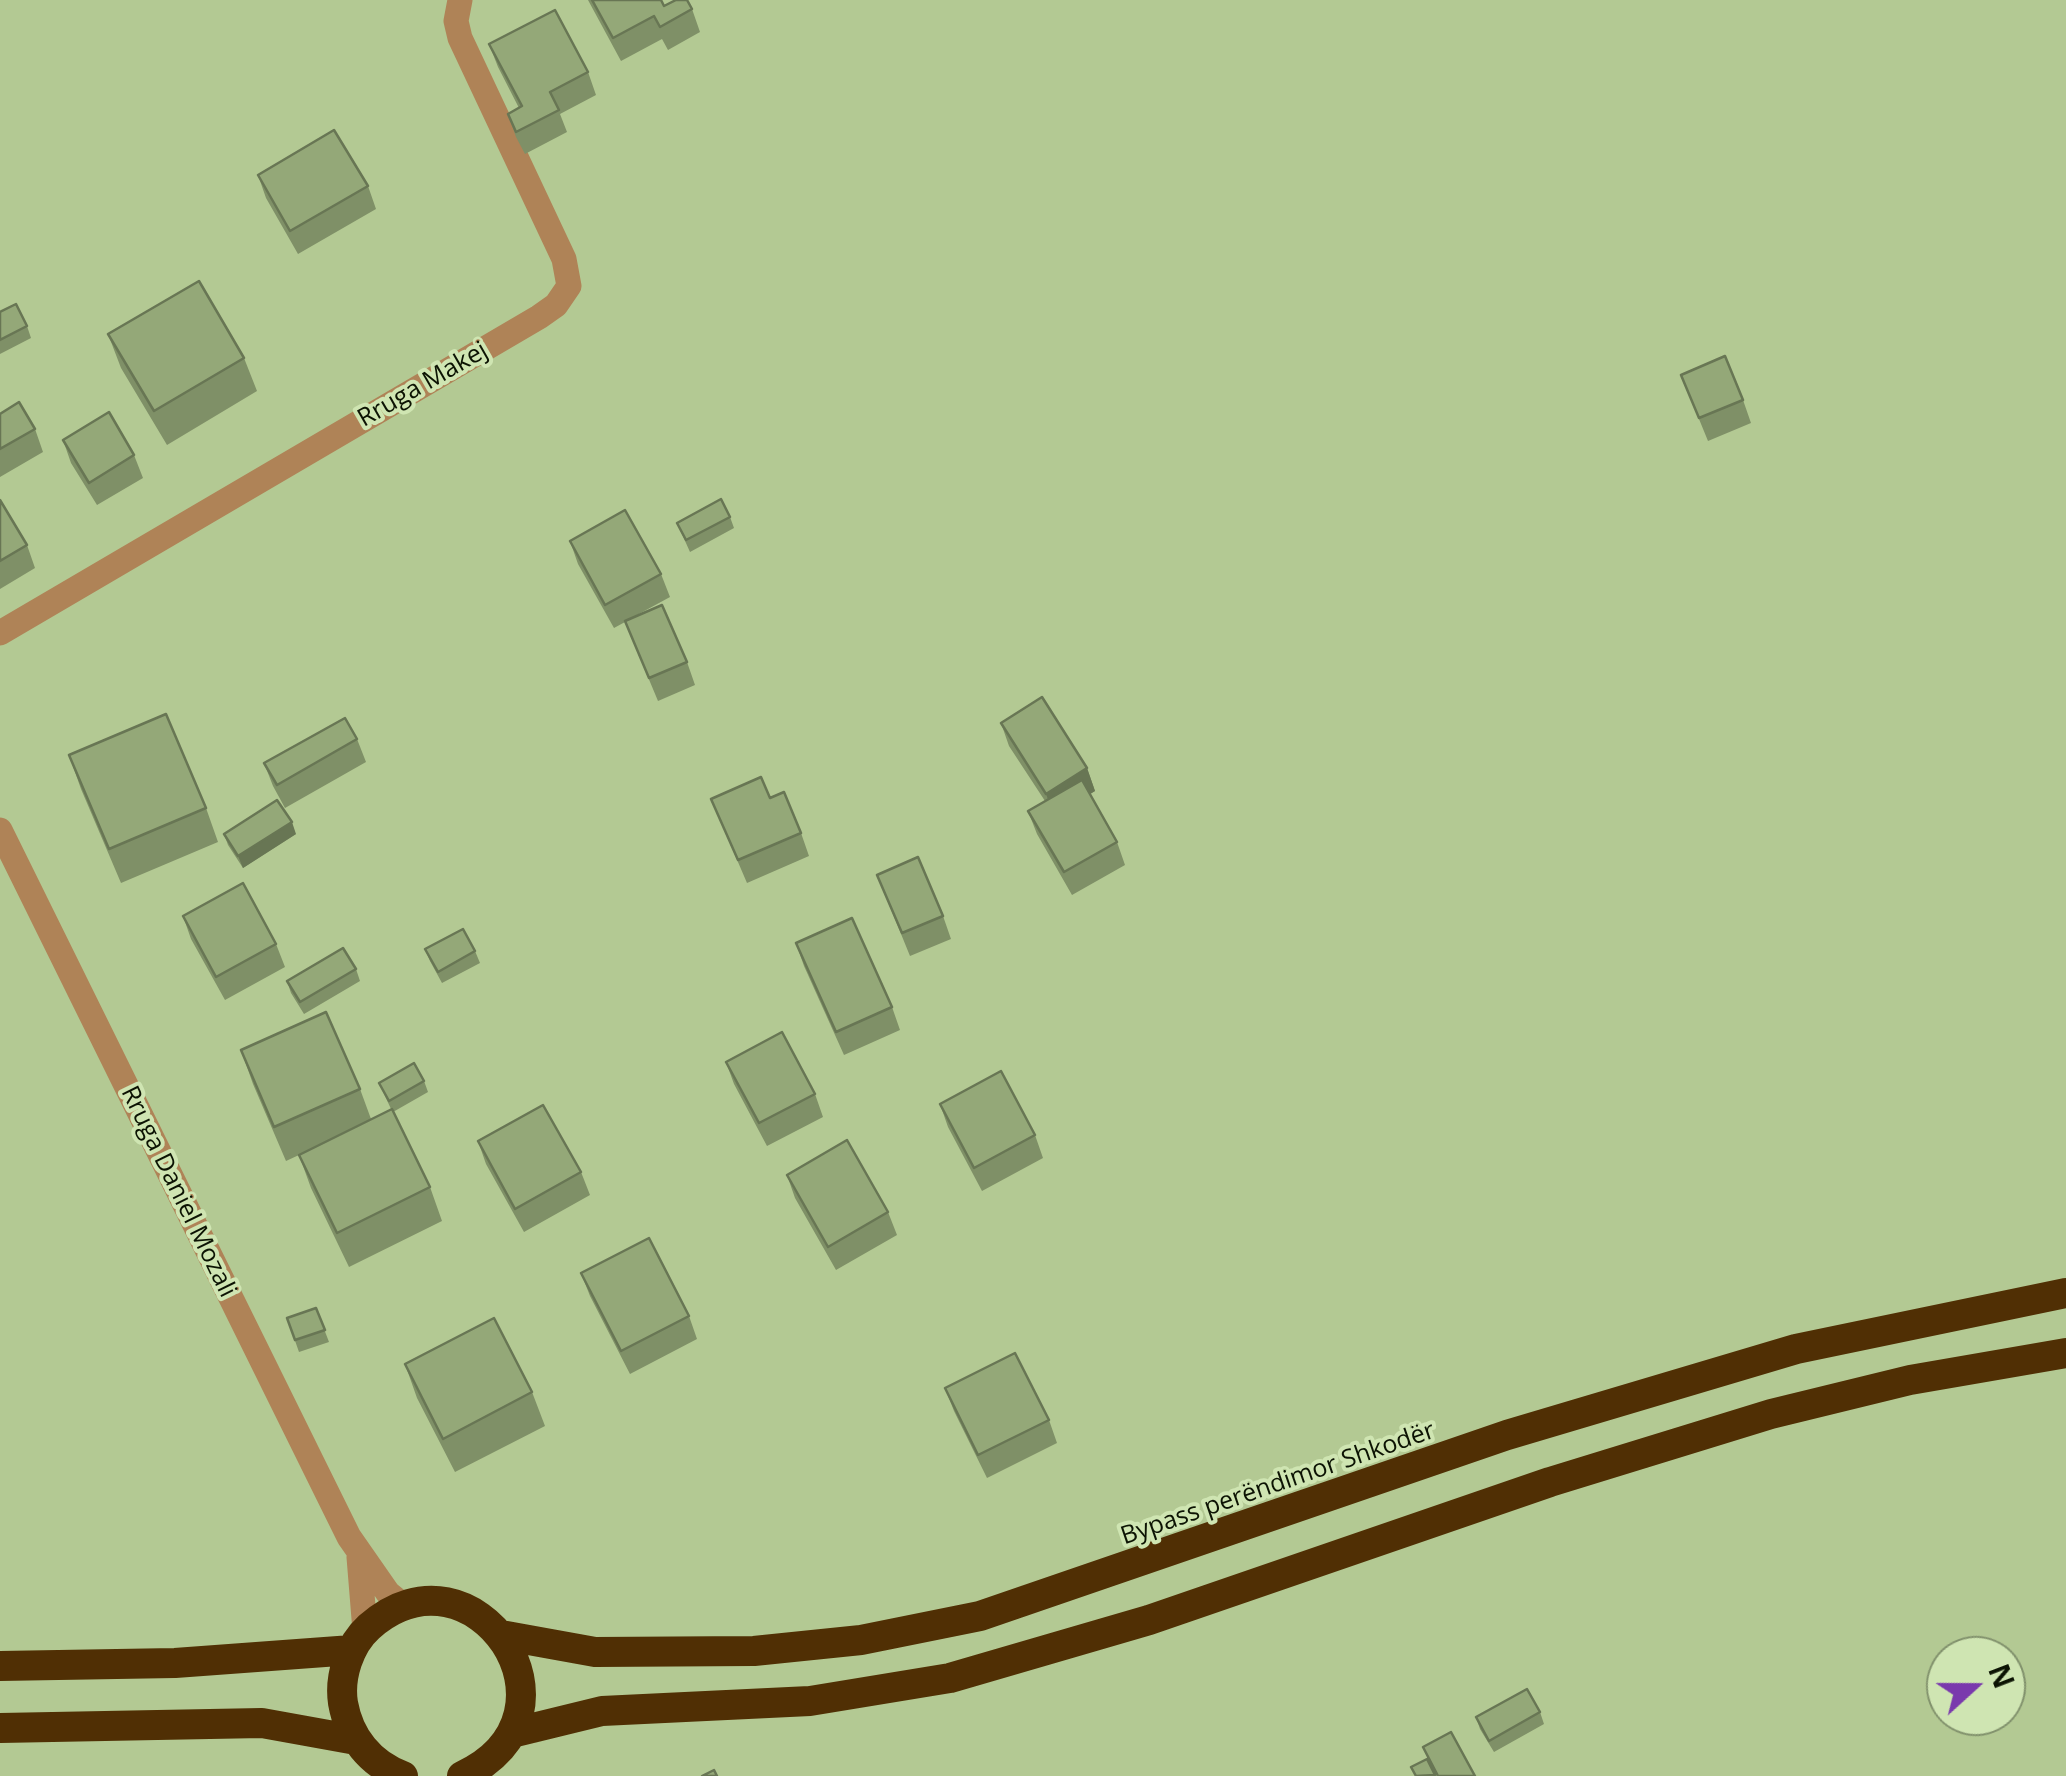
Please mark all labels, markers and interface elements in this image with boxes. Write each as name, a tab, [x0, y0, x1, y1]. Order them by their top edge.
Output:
street label: Rruga Makej	[353, 336, 493, 434]
street label: Rruga Daniel Mozali	[114, 1082, 242, 1302]
street label: Bypass perëndimor Shkodër	[1117, 1416, 1439, 1552]
north arrow	[1926, 1636, 2026, 1736]
text: N	[1980, 1659, 2024, 1693]

